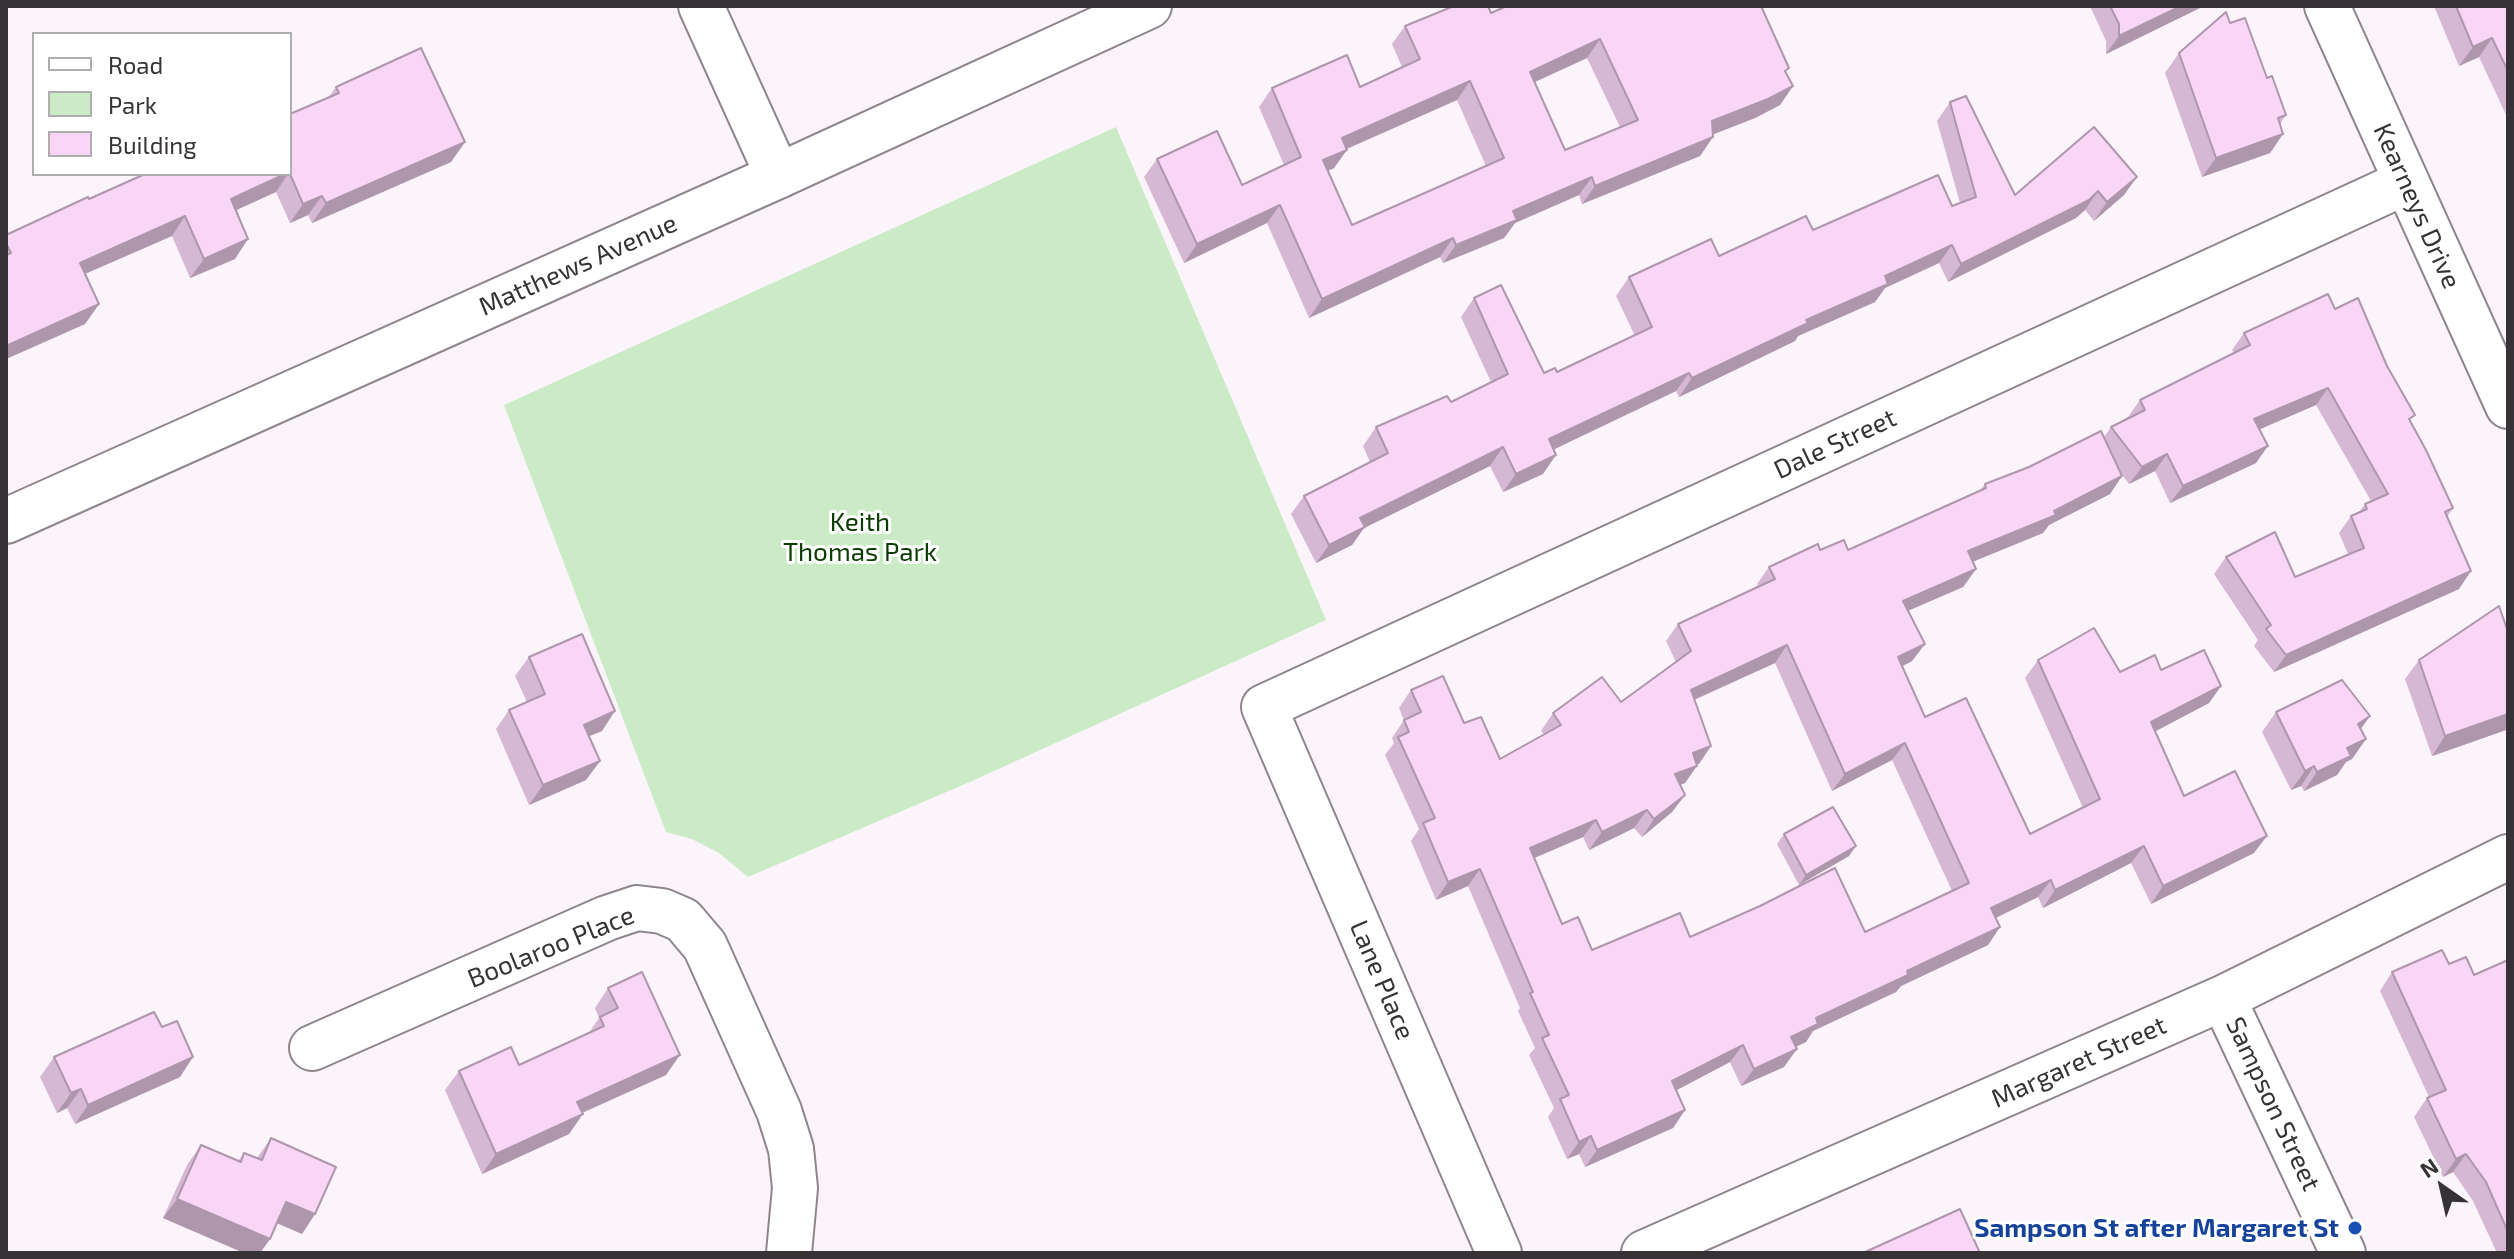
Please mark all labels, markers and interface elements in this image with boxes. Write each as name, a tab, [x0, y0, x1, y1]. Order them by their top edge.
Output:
legend	[32, 32, 292, 176]
text: Road	[108, 50, 163, 79]
text: Park	[108, 90, 157, 119]
street label: Kearneys Drive	[2367, 119, 2467, 293]
text: Building	[108, 130, 197, 159]
street label: Matthews Avenue	[474, 207, 682, 323]
street label: Dale Street	[1769, 402, 1901, 486]
park label: Keith Thomas Park	[783, 506, 937, 568]
street label: Boolaroo Place	[463, 899, 639, 995]
street label: Lane Place	[1343, 916, 1421, 1044]
street label: Margaret Street	[1987, 1010, 2171, 1114]
street label: Sampson Street	[2219, 1012, 2327, 1196]
north arrow	[2402, 1147, 2482, 1227]
text: N	[2415, 1152, 2442, 1182]
place label: Sampson St after Margaret St	[1974, 1212, 2339, 1244]
marker: Sampson St after Margaret St	[2346, 1219, 2364, 1237]

